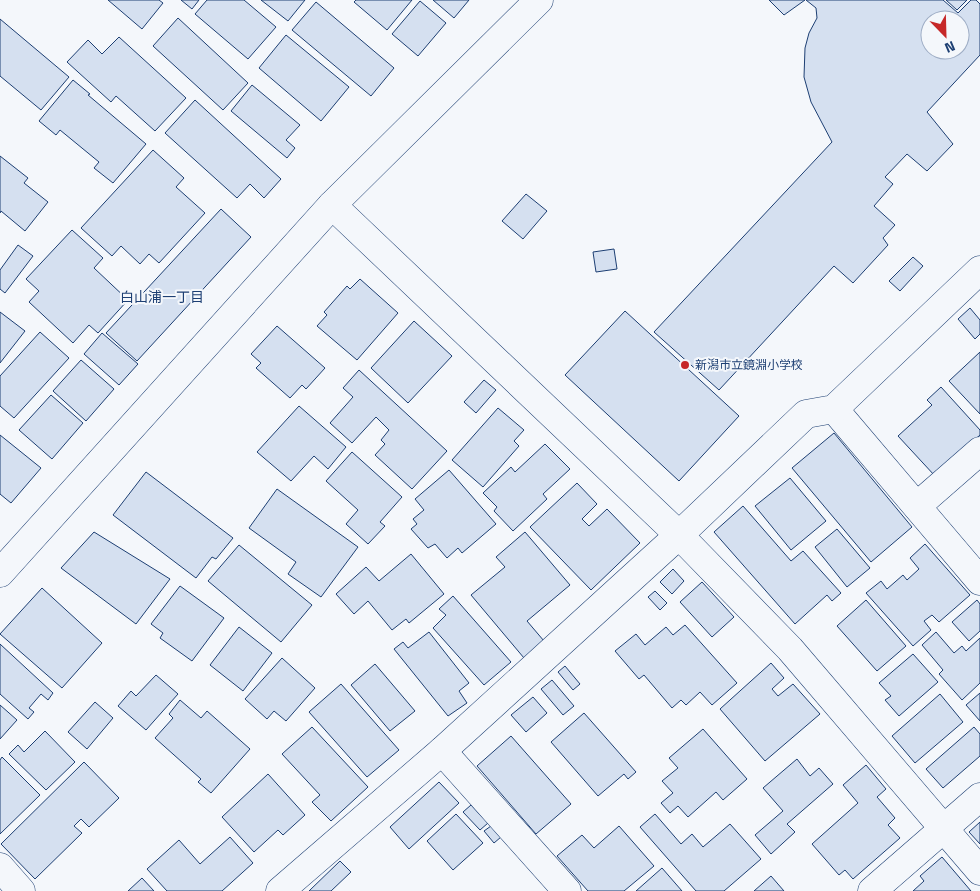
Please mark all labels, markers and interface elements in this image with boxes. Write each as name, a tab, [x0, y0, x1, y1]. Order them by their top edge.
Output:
north arrow	[920, 10, 970, 60]
text: N	[942, 36, 959, 59]
district label: 白山浦一丁目	[120, 286, 204, 307]
place label: 新潟市立鏡淵小学校	[695, 355, 803, 374]
marker: 新潟市立鏡淵小学校	[679, 359, 691, 371]

